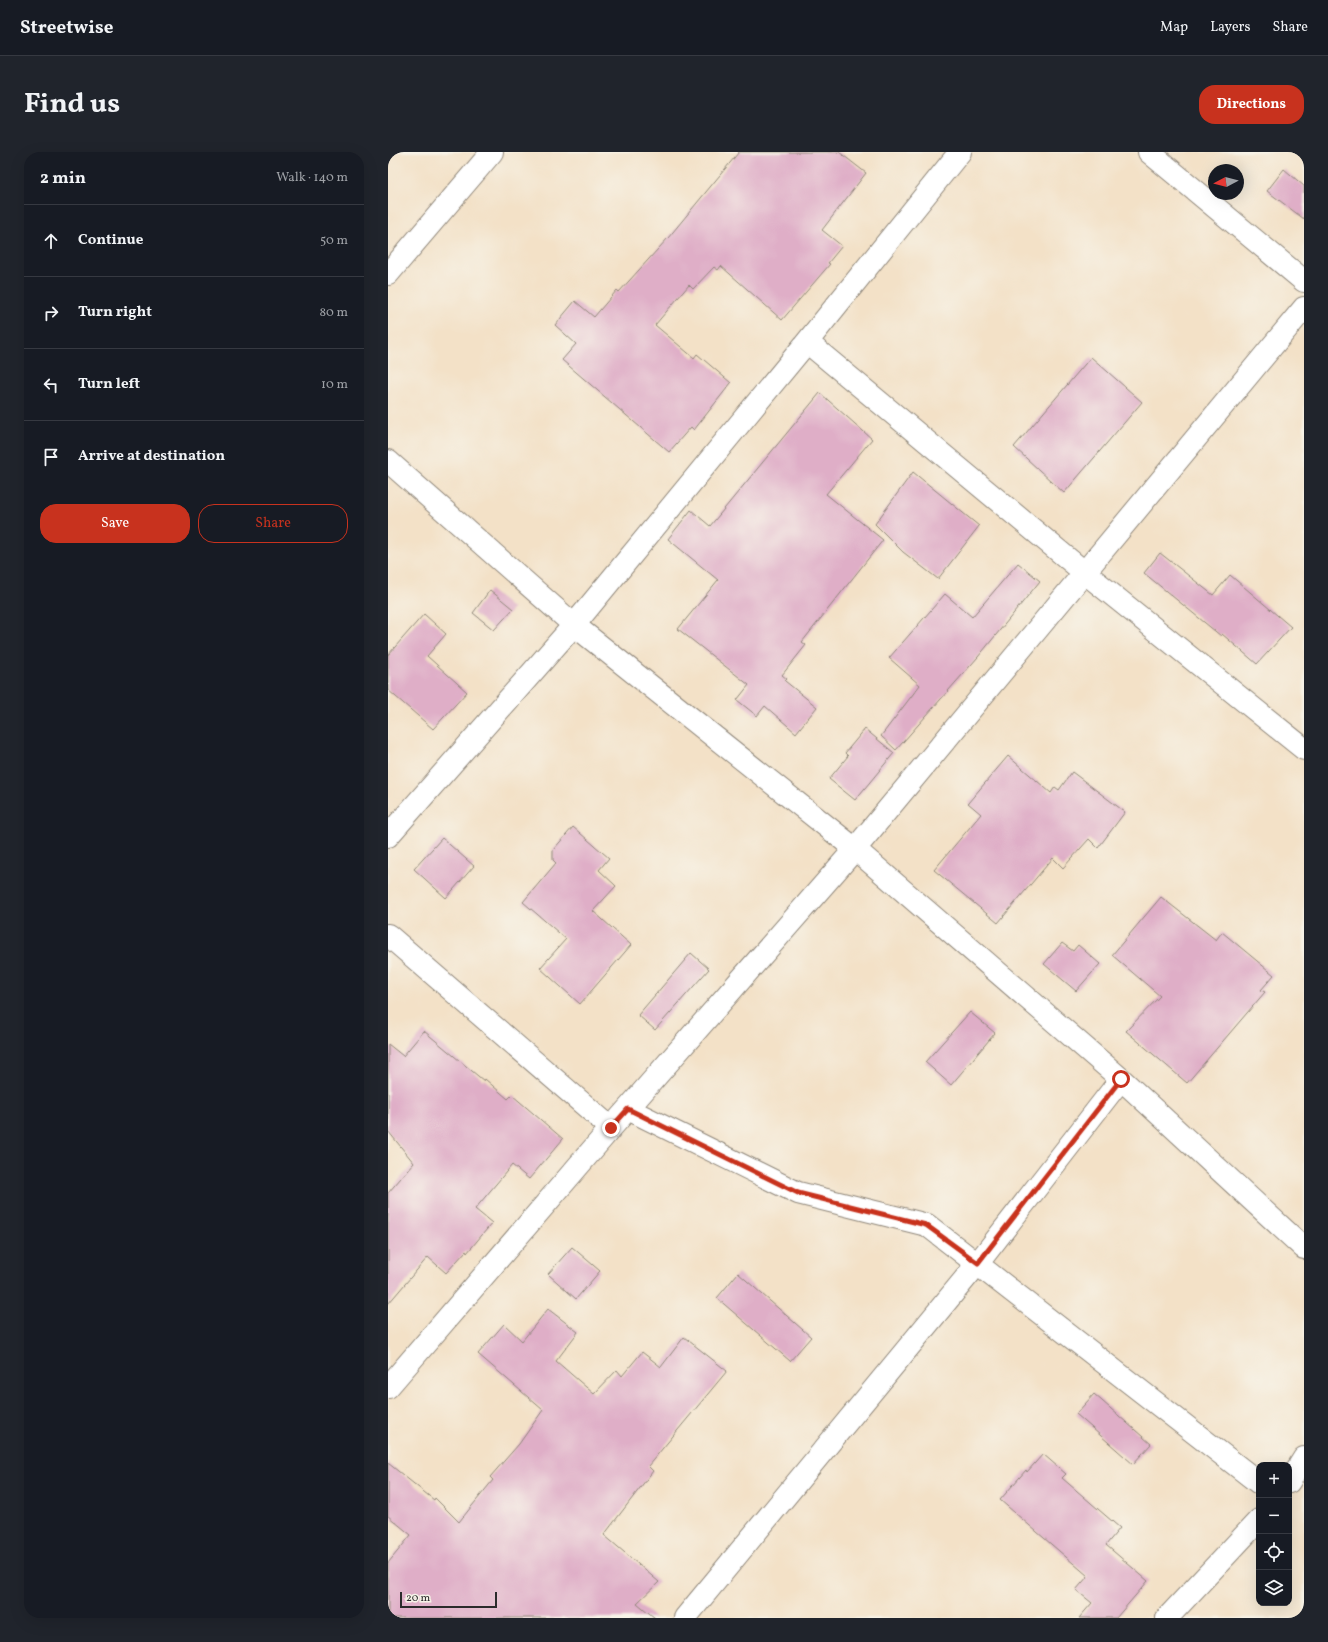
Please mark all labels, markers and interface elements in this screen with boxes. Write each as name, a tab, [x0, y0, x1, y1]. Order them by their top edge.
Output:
text: Streetwise	[20, 15, 113, 41]
text: Map	[1160, 18, 1188, 37]
text: Layers	[1210, 18, 1250, 37]
text: Share	[1272, 18, 1308, 37]
text: Find us	[24, 85, 120, 124]
button: Directions	[1199, 85, 1304, 124]
north arrow	[1208, 164, 1244, 200]
text: 2 min	[40, 167, 86, 190]
text: Walk · 140 m	[276, 169, 348, 187]
icon: ahead	[40, 230, 62, 252]
text: Continue	[78, 230, 143, 251]
text: 50 m	[320, 232, 348, 250]
icon: right	[40, 302, 62, 324]
text: Turn right	[78, 302, 152, 323]
text: 80 m	[319, 304, 348, 322]
icon: left	[40, 374, 62, 396]
text: Turn left	[78, 374, 140, 395]
text: 10 m	[321, 376, 348, 394]
icon: arrive	[40, 446, 62, 468]
text: Arrive at destination	[78, 446, 225, 467]
button: Save	[40, 504, 190, 543]
button: Share	[198, 504, 348, 543]
route start	[1112, 1070, 1130, 1088]
route end	[602, 1119, 620, 1137]
map controls	[1256, 1462, 1292, 1606]
button: +	[1256, 1462, 1292, 1498]
button: −	[1256, 1498, 1292, 1534]
button: locate	[1256, 1534, 1292, 1570]
button: layers	[1256, 1570, 1292, 1606]
scale bar	[400, 1590, 497, 1609]
text: 20 m	[406, 1591, 430, 1606]

